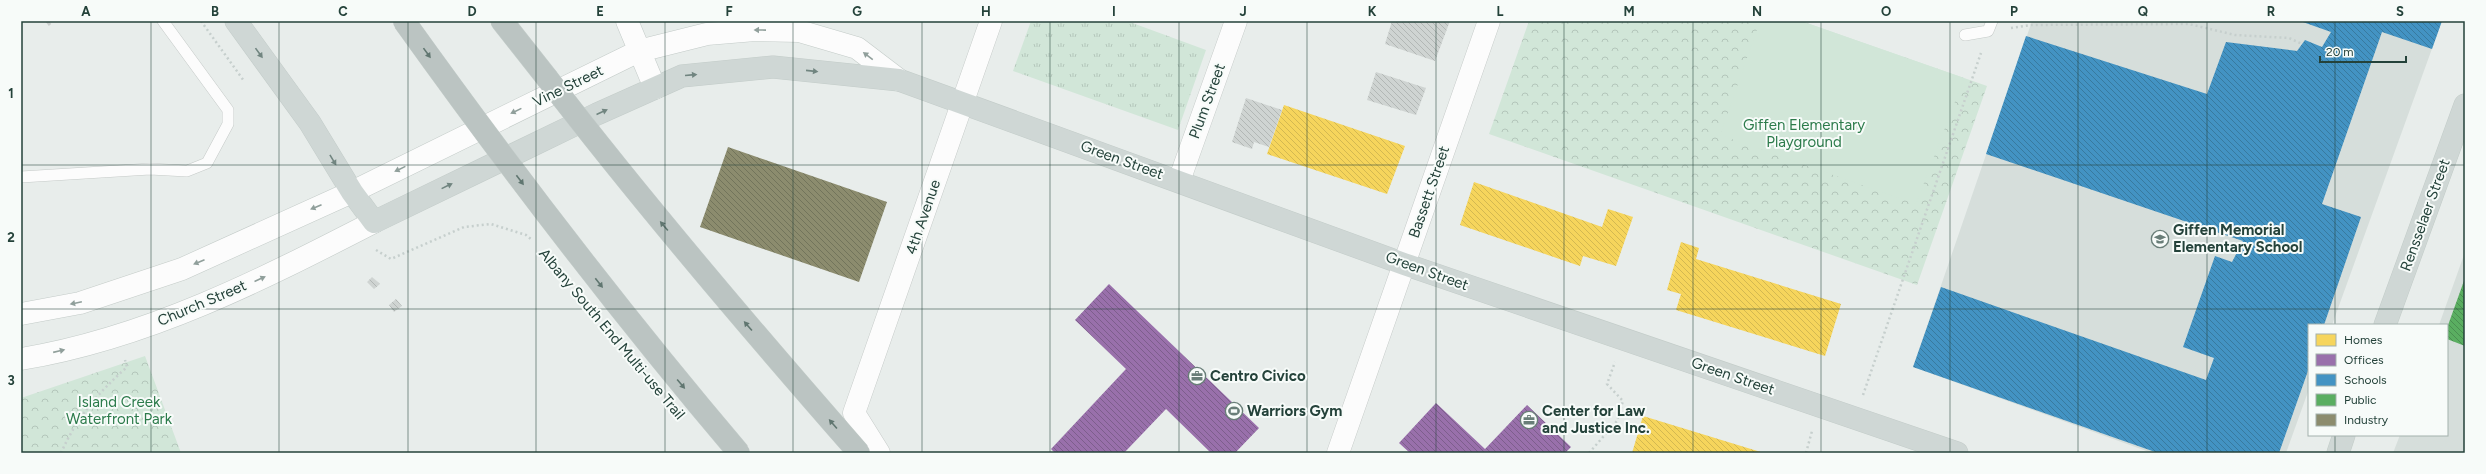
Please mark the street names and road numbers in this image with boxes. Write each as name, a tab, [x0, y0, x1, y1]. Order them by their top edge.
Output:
street label: Vine Street	[530, 61, 606, 111]
street label: Plum Street	[1185, 61, 1229, 141]
street label: Green Street	[1078, 137, 1166, 183]
street label: Bassett Street	[1405, 143, 1453, 240]
street label: Rensselaer Street	[2396, 156, 2454, 274]
street label: 4th Avenue	[902, 177, 944, 257]
street label: Albany South End Multi-use Trail	[535, 245, 689, 423]
street label: Green Street	[1383, 248, 1471, 294]
street label: Church Street	[155, 276, 249, 330]
street label: Green Street	[1689, 353, 1777, 399]

